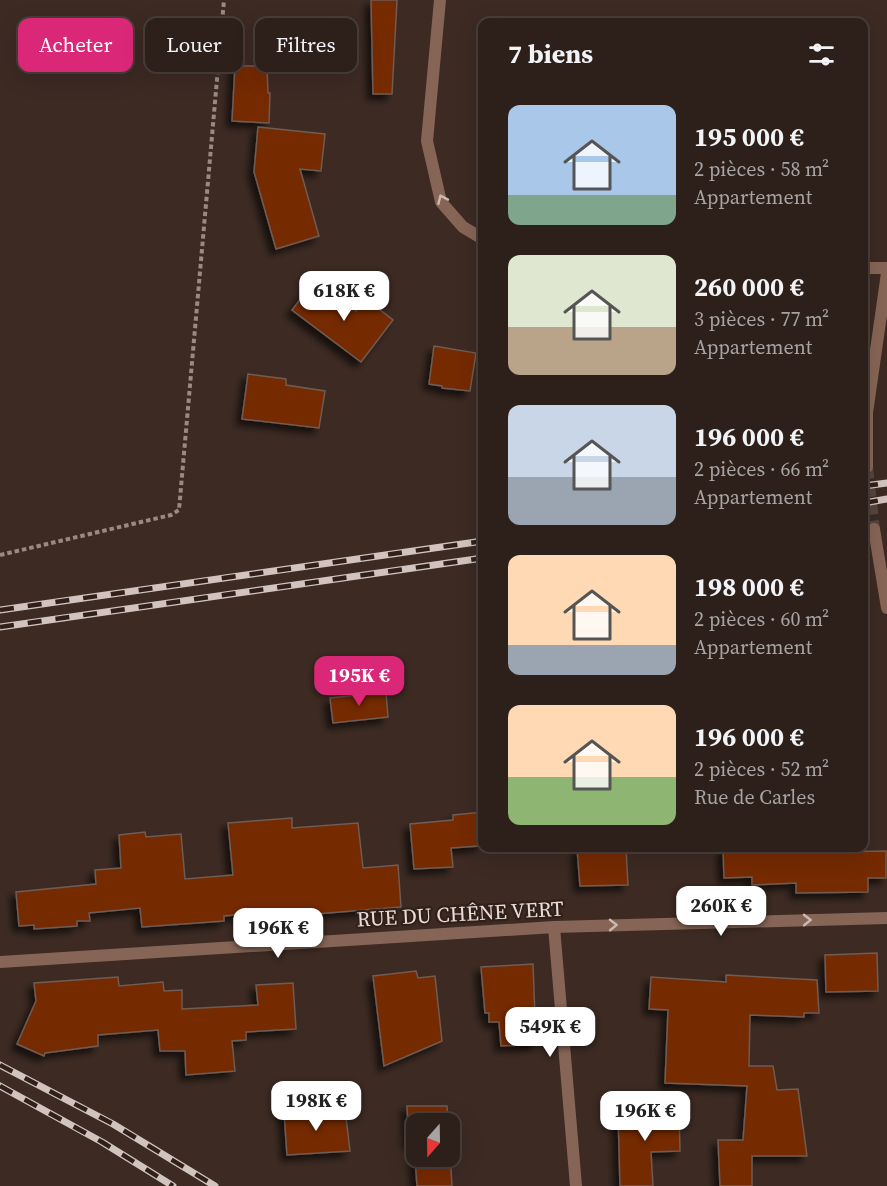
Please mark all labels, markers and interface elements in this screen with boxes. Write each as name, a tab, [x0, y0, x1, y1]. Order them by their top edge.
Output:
chip: Acheter	[18, 18, 133, 72]
chip: Louer	[145, 18, 243, 72]
chip: Filtres	[255, 18, 357, 72]
text: 7 biens	[508, 36, 593, 72]
icon: filters	[805, 38, 838, 71]
text: 195 000 €	[694, 119, 804, 155]
icon: home	[556, 129, 628, 201]
text: 2 pièces · 58 m²	[694, 155, 829, 183]
text: Appartement	[694, 183, 812, 211]
one-way arrow	[437, 194, 449, 205]
text: 260 000 €	[694, 269, 804, 305]
pin: 618K €	[295, 271, 393, 322]
text: 618K €	[313, 276, 375, 304]
icon: home	[556, 279, 628, 351]
text: 3 pièces · 77 m²	[694, 305, 829, 333]
text: Appartement	[694, 333, 812, 361]
text: 196 000 €	[694, 419, 804, 455]
icon: home	[556, 429, 628, 501]
text: 2 pièces · 66 m²	[694, 455, 829, 483]
text: Appartement	[694, 483, 812, 511]
text: 198 000 €	[694, 569, 804, 605]
icon: home	[556, 579, 628, 651]
text: 2 pièces · 60 m²	[694, 605, 829, 633]
text: Appartement	[694, 633, 812, 661]
pin: 195K €	[310, 656, 408, 707]
text: 195K €	[328, 661, 390, 689]
text: 196 000 €	[694, 719, 804, 755]
icon: home	[556, 729, 628, 801]
text: 2 pièces · 52 m²	[694, 755, 829, 783]
text: Rue de Carles	[694, 783, 815, 811]
pin: 260K €	[672, 886, 770, 937]
text: 260K €	[690, 891, 752, 919]
street label: RUE DU CHÊNE VERT	[356, 894, 565, 933]
pin: 196K €	[229, 908, 327, 959]
text: 196K €	[247, 913, 309, 941]
one-way arrow	[803, 914, 812, 926]
one-way arrow	[608, 919, 617, 932]
pin: 549K €	[501, 1007, 599, 1058]
text: 549K €	[519, 1012, 581, 1040]
pin: 198K €	[267, 1081, 365, 1132]
text: 198K €	[285, 1086, 347, 1114]
pin: 196K €	[596, 1091, 694, 1142]
text: 196K €	[614, 1096, 676, 1124]
north arrow	[406, 1113, 460, 1167]
map controls	[406, 1113, 460, 1167]

